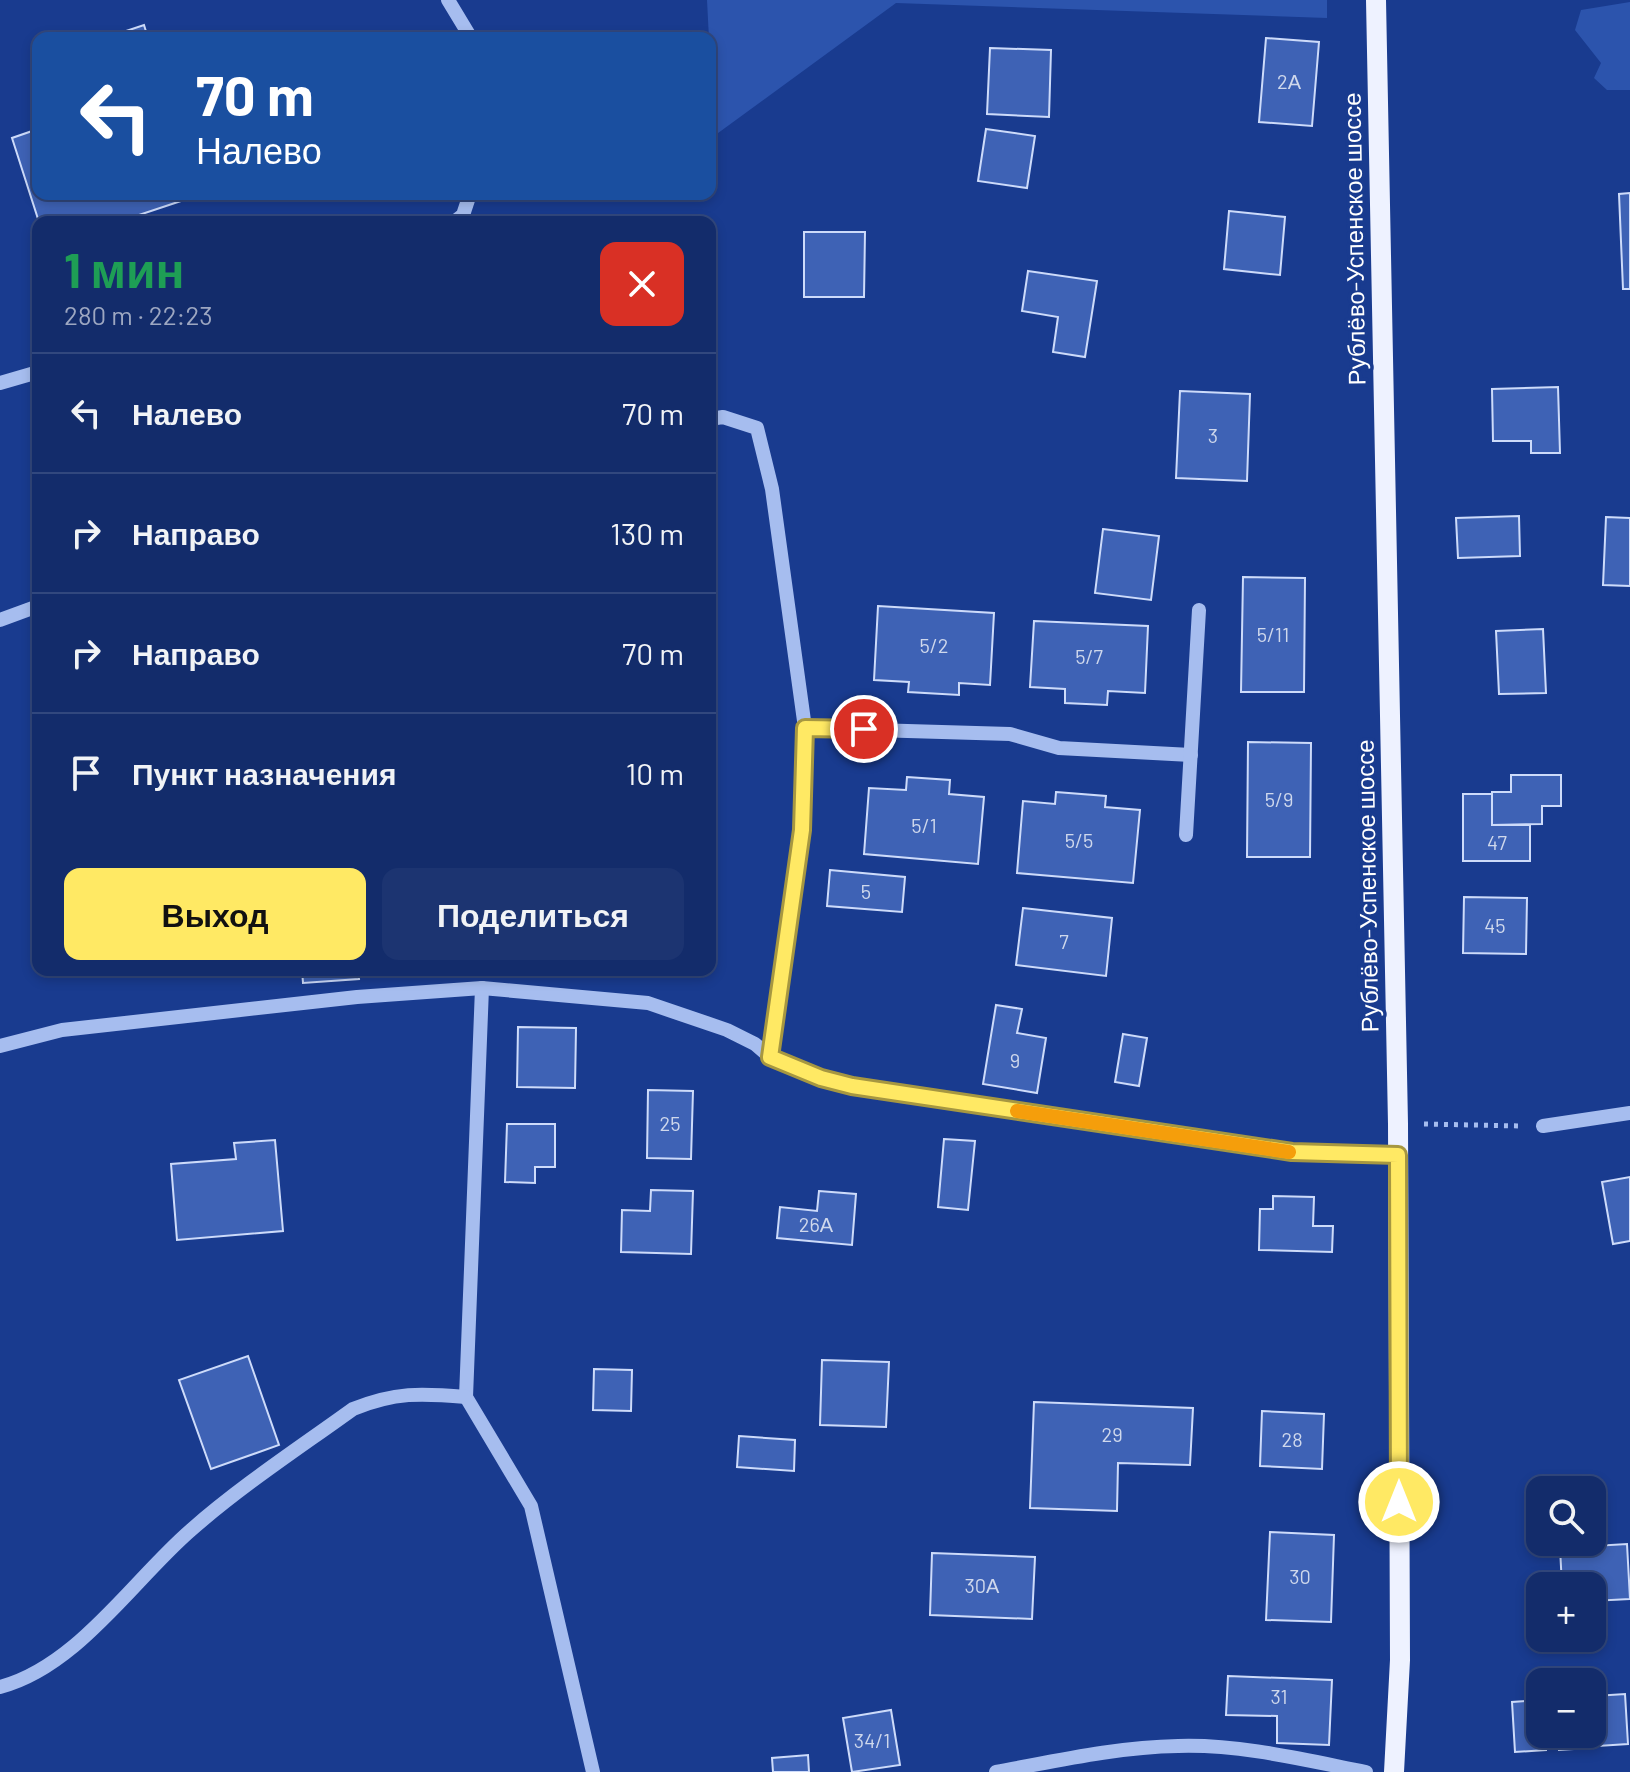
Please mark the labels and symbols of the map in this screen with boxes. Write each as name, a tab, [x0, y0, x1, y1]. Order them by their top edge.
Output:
house number: 2А	[1277, 69, 1302, 93]
street label: Рублёво-Успенское шоссе	[1336, 92, 1371, 386]
house number: 3	[1208, 423, 1218, 447]
house number: 5/11	[1257, 622, 1289, 646]
house number: 5/2	[920, 633, 949, 657]
house number: 5/7	[1075, 644, 1103, 668]
pin	[830, 695, 898, 763]
street label: Рублёво-Успенское шоссе	[1349, 739, 1384, 1033]
house number: 5/9	[1265, 787, 1293, 811]
house number: 5/1	[911, 813, 937, 837]
house number: 5/5	[1065, 828, 1093, 852]
house number: 47	[1487, 830, 1507, 854]
house number: 5	[861, 879, 871, 903]
house number: 45	[1484, 913, 1506, 937]
house number: 7	[1059, 929, 1069, 953]
house number: 9	[1010, 1048, 1020, 1072]
house number: 25	[660, 1111, 681, 1135]
house number: 26А	[799, 1212, 834, 1236]
house number: 29	[1101, 1422, 1123, 1446]
house number: 28	[1281, 1427, 1303, 1451]
position arrow	[1357, 1460, 1441, 1544]
house number: 30	[1289, 1564, 1311, 1588]
house number: 30А	[965, 1573, 1000, 1597]
house number: 31	[1270, 1684, 1288, 1708]
house number: 34/1	[854, 1728, 890, 1752]

